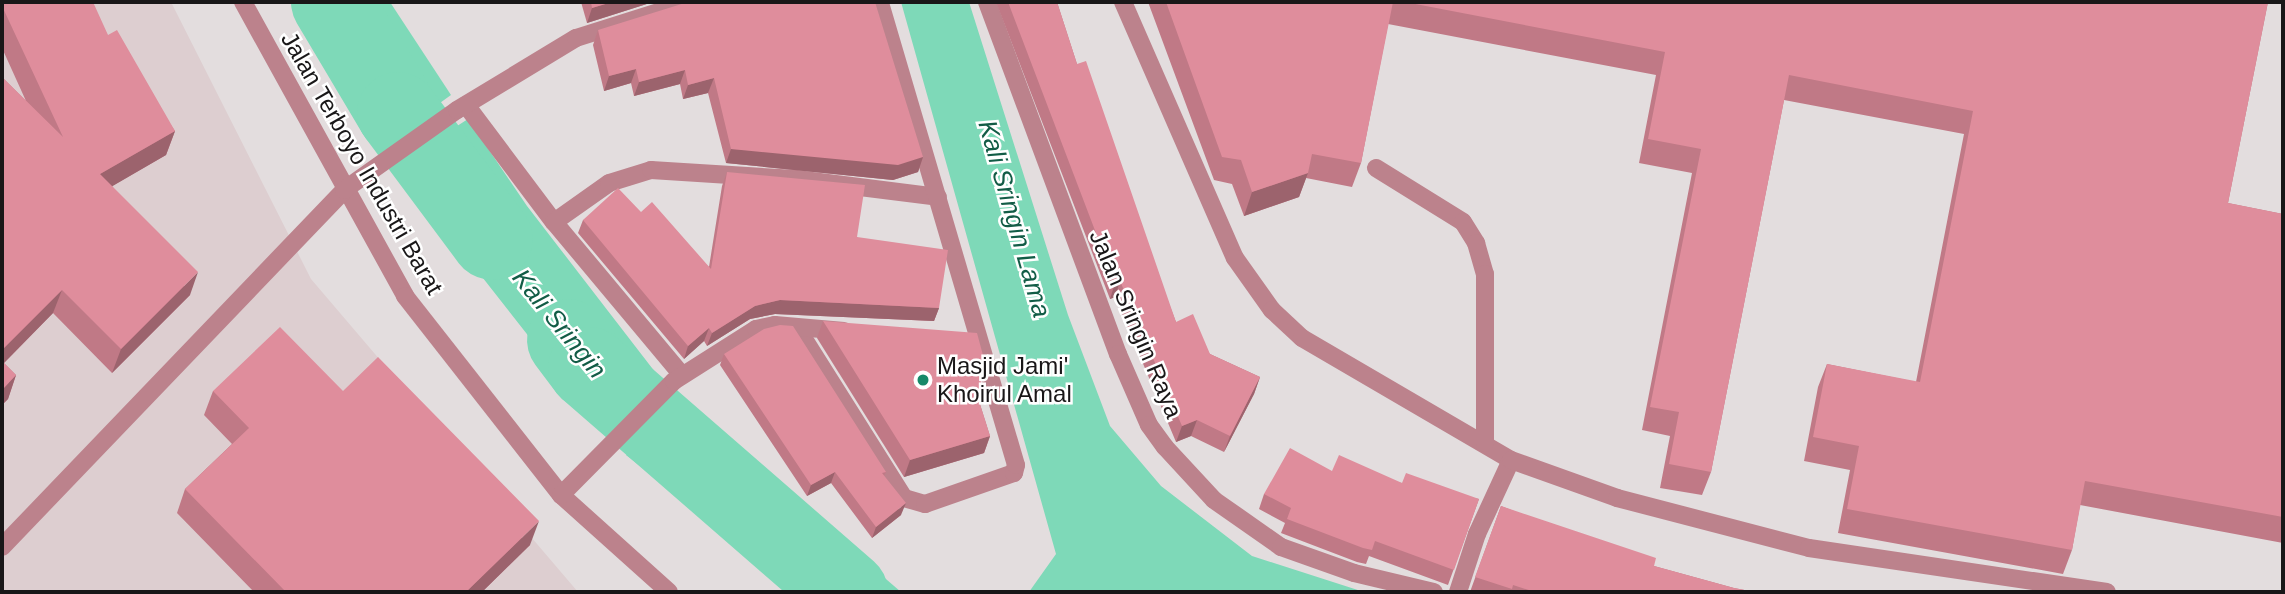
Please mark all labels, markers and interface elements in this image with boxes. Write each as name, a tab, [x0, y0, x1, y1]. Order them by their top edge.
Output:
street label: Jalan Terboyo Industri Barat	[275, 26, 449, 300]
water label: Kali Sringin Lama	[971, 117, 1057, 321]
street label: Jalan Sringin Raya	[1083, 226, 1189, 422]
water label: Kali Sringin	[505, 263, 613, 385]
place label: Masjid Jami' Khoirul Amal	[937, 352, 1073, 408]
marker: Masjid Jami' Khoirul Amal	[915, 372, 931, 388]

